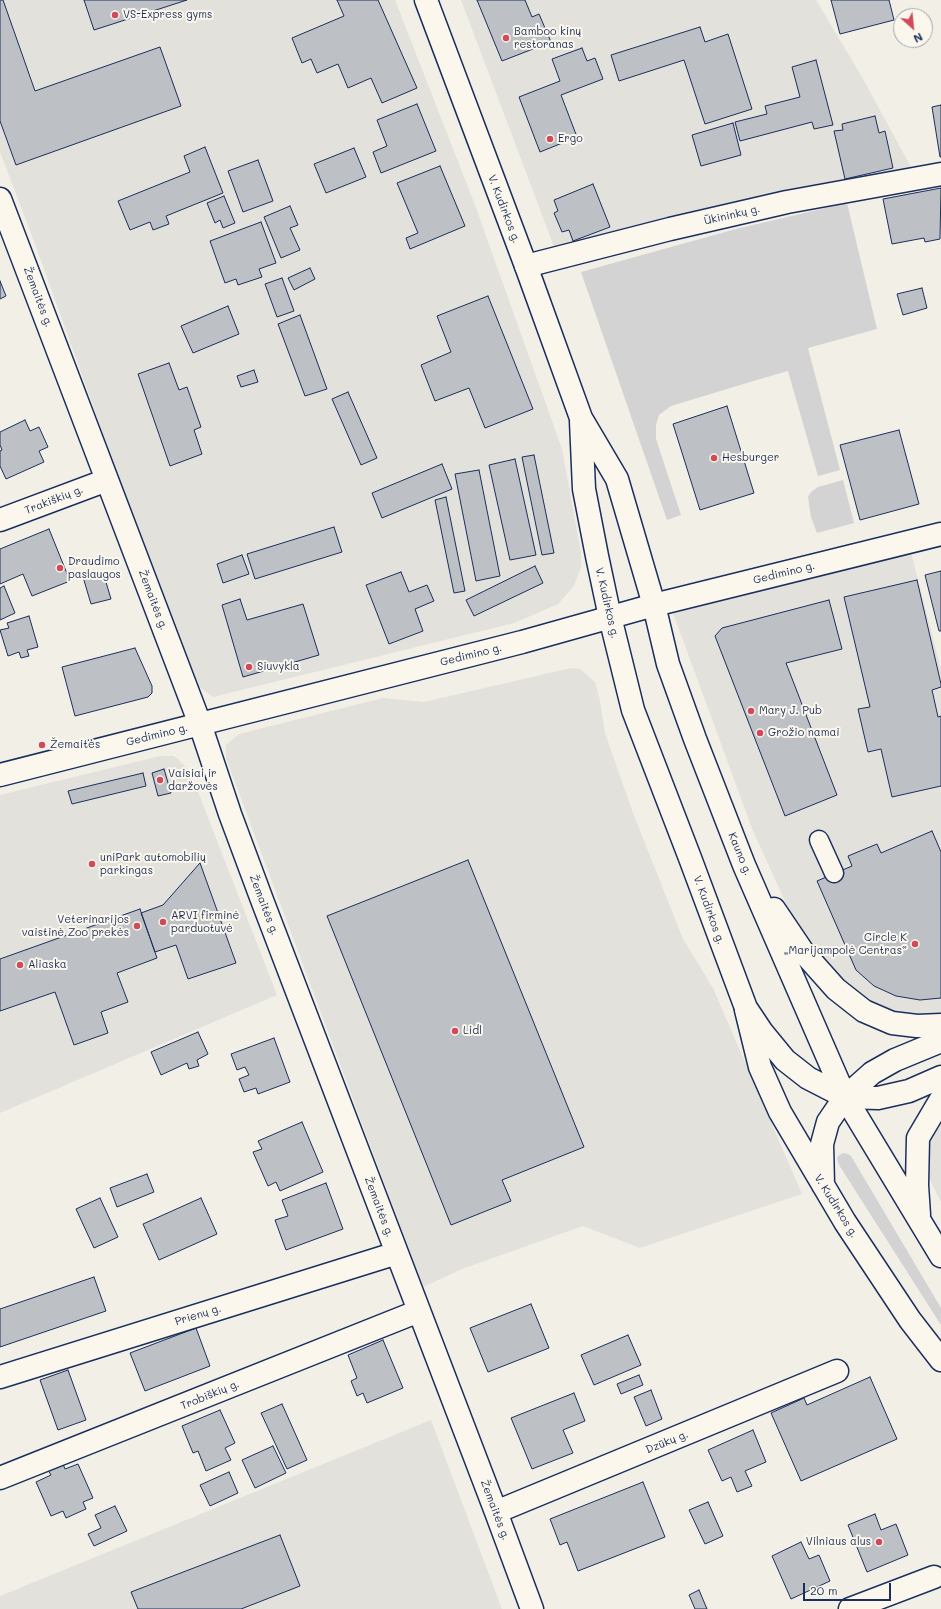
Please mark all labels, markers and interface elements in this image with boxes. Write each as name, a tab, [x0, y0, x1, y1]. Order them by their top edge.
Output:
place label: VS-Express gyms	[123, 8, 212, 22]
north arrow	[893, 8, 933, 48]
marker: VS-Express gyms	[110, 10, 120, 20]
place label: Bamboo kinų restoranas	[514, 25, 581, 51]
text: N	[911, 30, 925, 47]
marker: Bamboo kinų restoranas	[501, 33, 511, 43]
place label: Ergo	[558, 132, 583, 146]
marker: Ergo	[545, 134, 555, 144]
street label: V. Kudirkos g.	[485, 173, 523, 245]
street label: Ūkininkų g.	[703, 202, 761, 228]
street label: Žemaitės g.	[20, 265, 56, 329]
place label: Hesburger	[722, 451, 779, 465]
marker: Hesburger	[709, 453, 719, 463]
street label: Trakiškių g.	[23, 483, 85, 517]
place label: Draudimo paslaugos	[68, 555, 121, 581]
street label: Gedimino g.	[752, 559, 816, 587]
marker: Draudimo paslaugos	[55, 563, 65, 573]
street label: V. Kudirkos g.	[592, 566, 622, 640]
street label: Žemaitės g.	[135, 568, 171, 632]
street label: Gedimino g.	[439, 641, 503, 669]
place label: Siuvykla	[257, 660, 300, 674]
marker: Siuvykla	[244, 662, 254, 672]
place label: Mary J. Pub	[759, 704, 822, 718]
marker: Mary J. Pub	[746, 706, 756, 716]
street label: Gedimino g.	[125, 721, 189, 749]
place label: Grožio namai	[768, 726, 840, 740]
marker: Grožio namai	[755, 728, 765, 738]
place label: Žemaitės	[50, 738, 100, 752]
marker: Žemaitės	[37, 740, 47, 750]
place label: Vaisiai ir daržovės	[168, 767, 218, 793]
marker: Vaisiai ir daržovės	[155, 775, 165, 785]
street label: Kauno g.	[725, 831, 755, 877]
place label: uniPark automobilių parkingas	[100, 851, 206, 877]
marker: uniPark automobilių parkingas	[87, 859, 97, 869]
street label: Žemaitės g.	[246, 873, 282, 937]
street label: V. Kudirkos g.	[690, 874, 728, 946]
place label: ARVI firminė parduotuvė	[171, 909, 239, 935]
place label: Veterinarijos vaistinė Zoo prekės	[22, 913, 129, 939]
marker: ARVI firminė parduotuvė	[158, 917, 168, 927]
marker: Veterinarijos vaistinė Zoo prekės	[132, 921, 142, 931]
place label: Circle K „Marijampolė Centras“	[783, 931, 907, 957]
marker: Circle K „Marijampolė Centras“	[910, 939, 920, 949]
place label: Aliaska	[28, 958, 67, 972]
marker: Aliaska	[15, 960, 25, 970]
place label: Lidl	[463, 1024, 482, 1038]
marker: Lidl	[450, 1026, 460, 1036]
street label: V. Kudirkos g.	[811, 1172, 861, 1240]
street label: Žemaitės g.	[361, 1175, 397, 1239]
street label: Prienų g.	[173, 1302, 223, 1328]
street label: Trobiškių g.	[179, 1377, 241, 1413]
street label: Dzūkų g.	[644, 1428, 690, 1456]
street label: Žemaitės g.	[477, 1478, 513, 1542]
place label: Vilniaus alus	[806, 1535, 871, 1549]
marker: Vilniaus alus	[874, 1537, 884, 1547]
scale bar	[805, 1575, 893, 1601]
text: 20 m	[810, 1582, 838, 1598]

